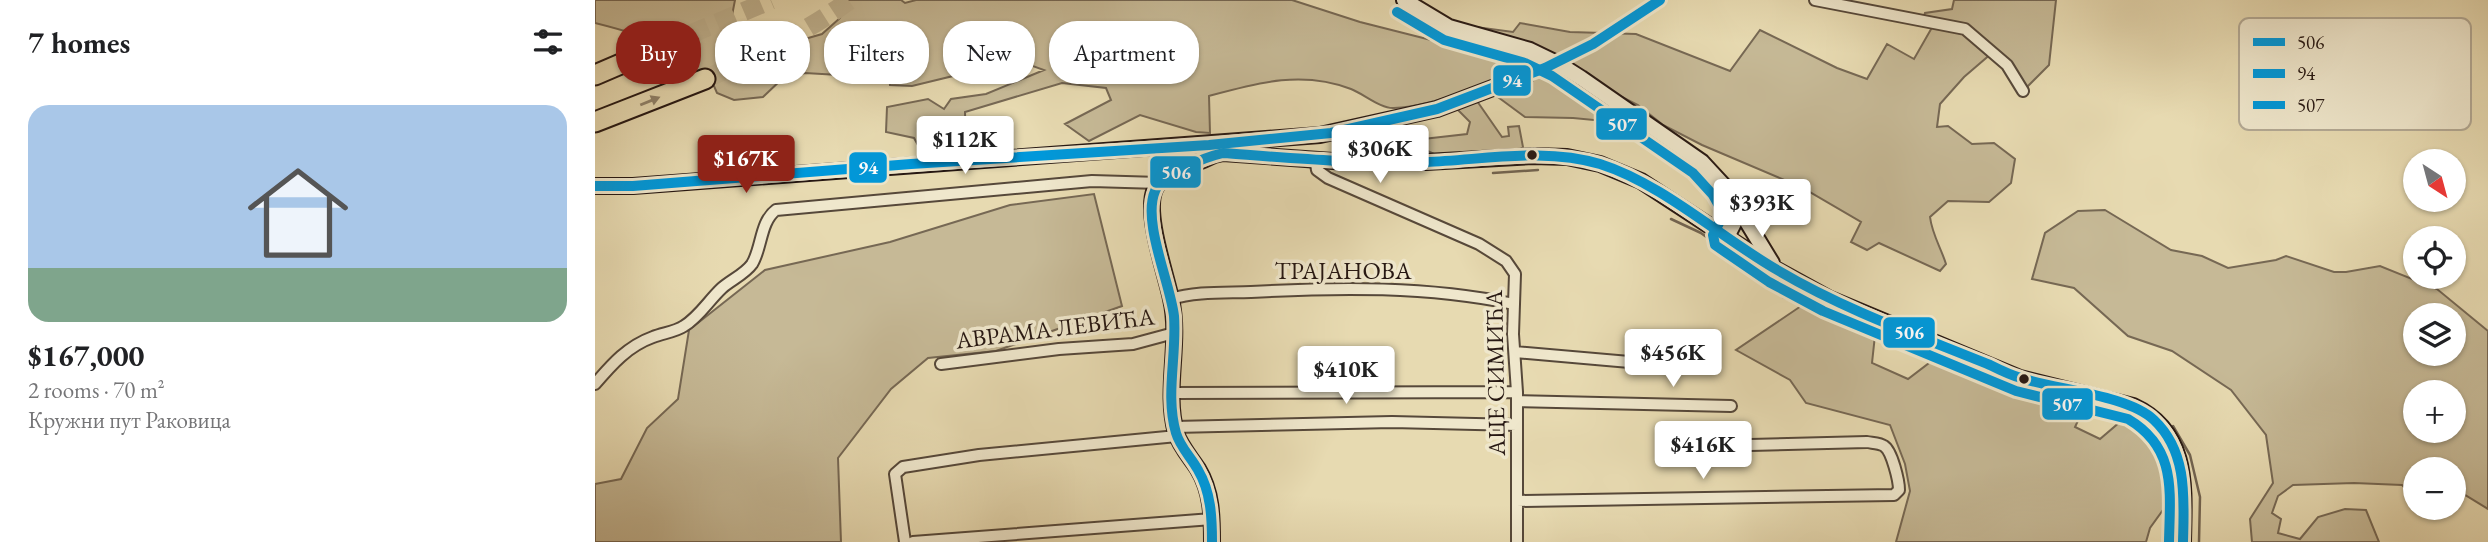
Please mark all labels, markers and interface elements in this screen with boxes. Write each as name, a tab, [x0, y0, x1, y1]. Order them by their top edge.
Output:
legend	[2239, 18, 2471, 130]
chip: Buy	[616, 21, 701, 84]
chip: Rent	[715, 21, 810, 84]
chip: Filters	[824, 21, 929, 84]
chip: New	[943, 21, 1035, 84]
chip: Apartment	[1049, 21, 1199, 84]
text: 7 homes	[28, 23, 130, 62]
icon: filters	[529, 23, 567, 61]
text: 506	[2297, 30, 2324, 55]
text: 94	[2297, 61, 2316, 86]
line badge: 94	[1492, 64, 1532, 97]
text: 94	[1502, 68, 1523, 93]
text: 507	[2297, 93, 2325, 118]
one-way arrow	[640, 95, 661, 106]
line badge: 507	[1595, 107, 1648, 141]
text: 507	[1607, 112, 1638, 137]
pin: $112K	[916, 116, 1014, 176]
text: $112K	[933, 124, 997, 154]
pin: $306K	[1331, 125, 1429, 185]
text: $306K	[1348, 133, 1412, 163]
pin: $167K	[697, 136, 795, 195]
text: $167K	[714, 143, 778, 173]
unlabelled marker	[1525, 148, 1539, 162]
north arrow	[2403, 149, 2466, 212]
map controls	[2403, 149, 2466, 520]
icon: home	[235, 150, 361, 276]
line badge: 94	[848, 151, 888, 184]
text: 94	[858, 155, 879, 180]
line badge: 506	[1149, 155, 1202, 189]
text: 506	[1161, 160, 1191, 185]
pin: $393K	[1713, 180, 1811, 239]
text: $393K	[1730, 187, 1794, 217]
button: locate	[2403, 226, 2466, 289]
street label: ТРАЈАНОВА	[1275, 255, 1412, 286]
street label: АЦЕ СИМИЋА	[1478, 289, 1512, 457]
street label: АВРАМА ЛЕВИЋА	[953, 300, 1157, 356]
button: layers	[2403, 303, 2466, 366]
line badge: 506	[1882, 316, 1936, 349]
text: 506	[1894, 320, 1924, 345]
pin: $456K	[1624, 330, 1722, 389]
text: $167,000	[28, 336, 144, 375]
text: $456K	[1641, 337, 1705, 367]
pin: $410K	[1297, 346, 1395, 406]
text: $410K	[1314, 354, 1378, 384]
unlabelled marker	[2017, 372, 2031, 386]
text: 2 rooms · 70 m²	[28, 375, 165, 405]
button: +	[2403, 380, 2466, 443]
line badge: 507	[2041, 387, 2094, 421]
text: 507	[2052, 392, 2083, 417]
text: Кружни пут Раковица	[28, 405, 231, 435]
pin: $416K	[1654, 421, 1752, 481]
text: $416K	[1671, 429, 1735, 459]
button: −	[2403, 457, 2466, 520]

